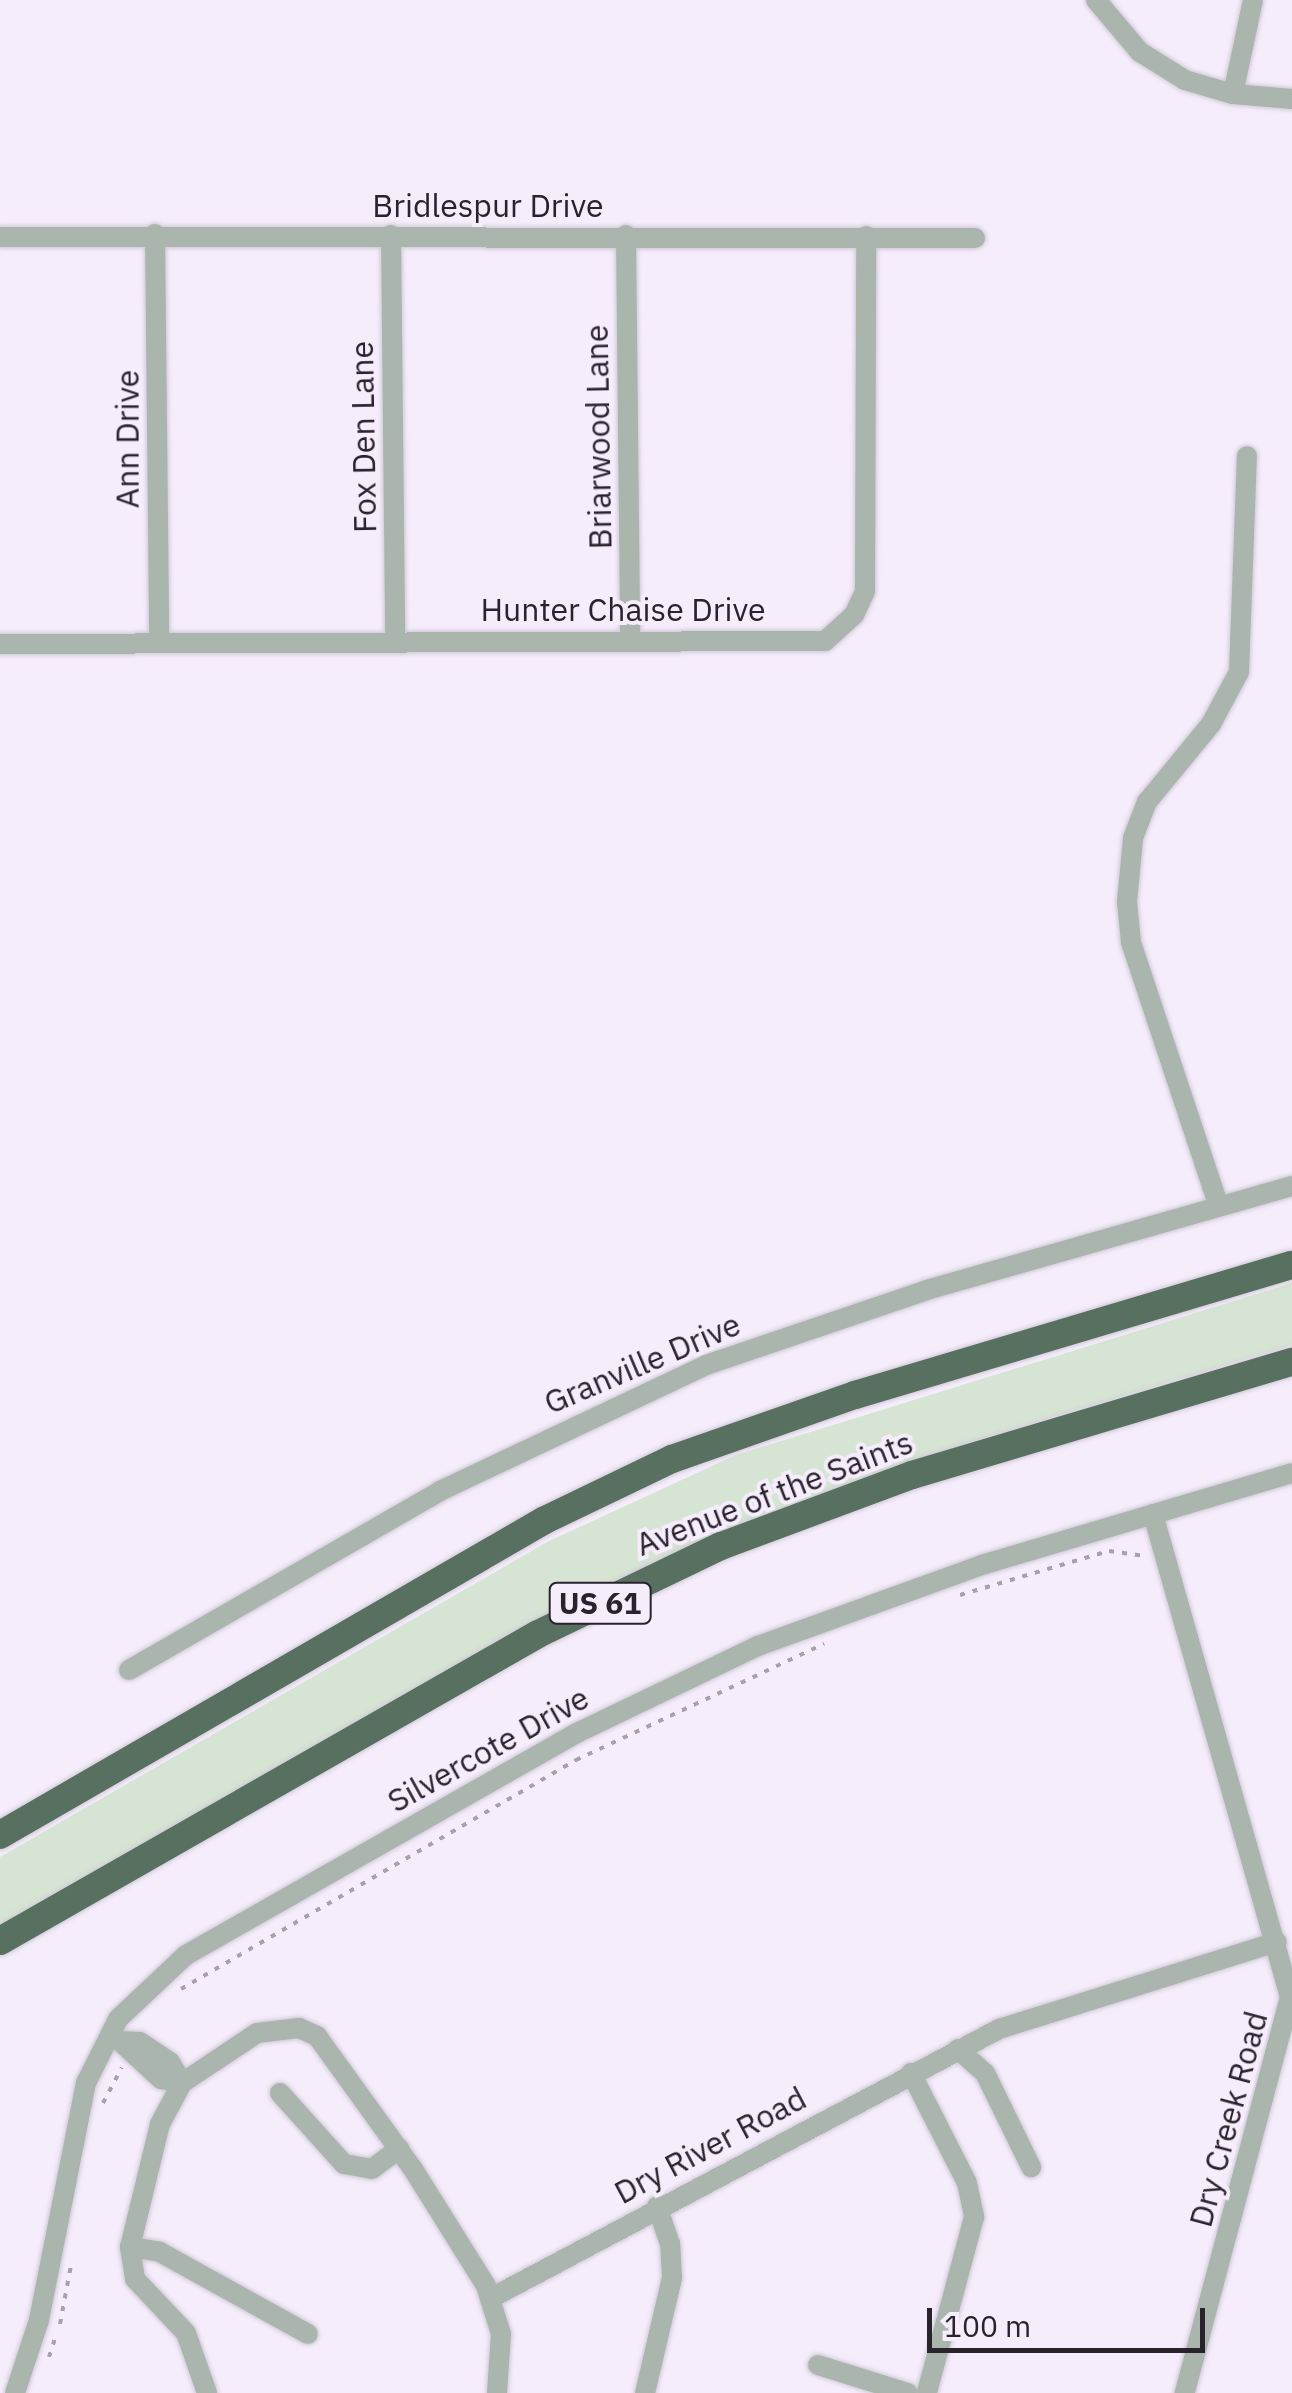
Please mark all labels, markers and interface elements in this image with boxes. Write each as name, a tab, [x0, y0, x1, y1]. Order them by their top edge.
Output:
street label: Bridlespur Drive	[372, 186, 604, 224]
street label: Briarwood Lane	[577, 324, 619, 550]
street label: Fox Den Lane	[342, 341, 384, 533]
street label: Ann Drive	[108, 370, 146, 508]
street label: Hunter Chaise Drive	[480, 590, 766, 628]
street label: Granville Drive	[538, 1304, 746, 1422]
street label: Avenue of the Saints	[630, 1423, 918, 1563]
road number: US 61	[548, 1578, 652, 1628]
street label: Silvercote Drive	[381, 1678, 595, 1820]
street label: Dry Creek Road	[1181, 2007, 1275, 2231]
street label: Dry River Road	[608, 2078, 812, 2212]
scale bar	[932, 2288, 1210, 2350]
text: 100 m	[944, 2306, 1031, 2345]

